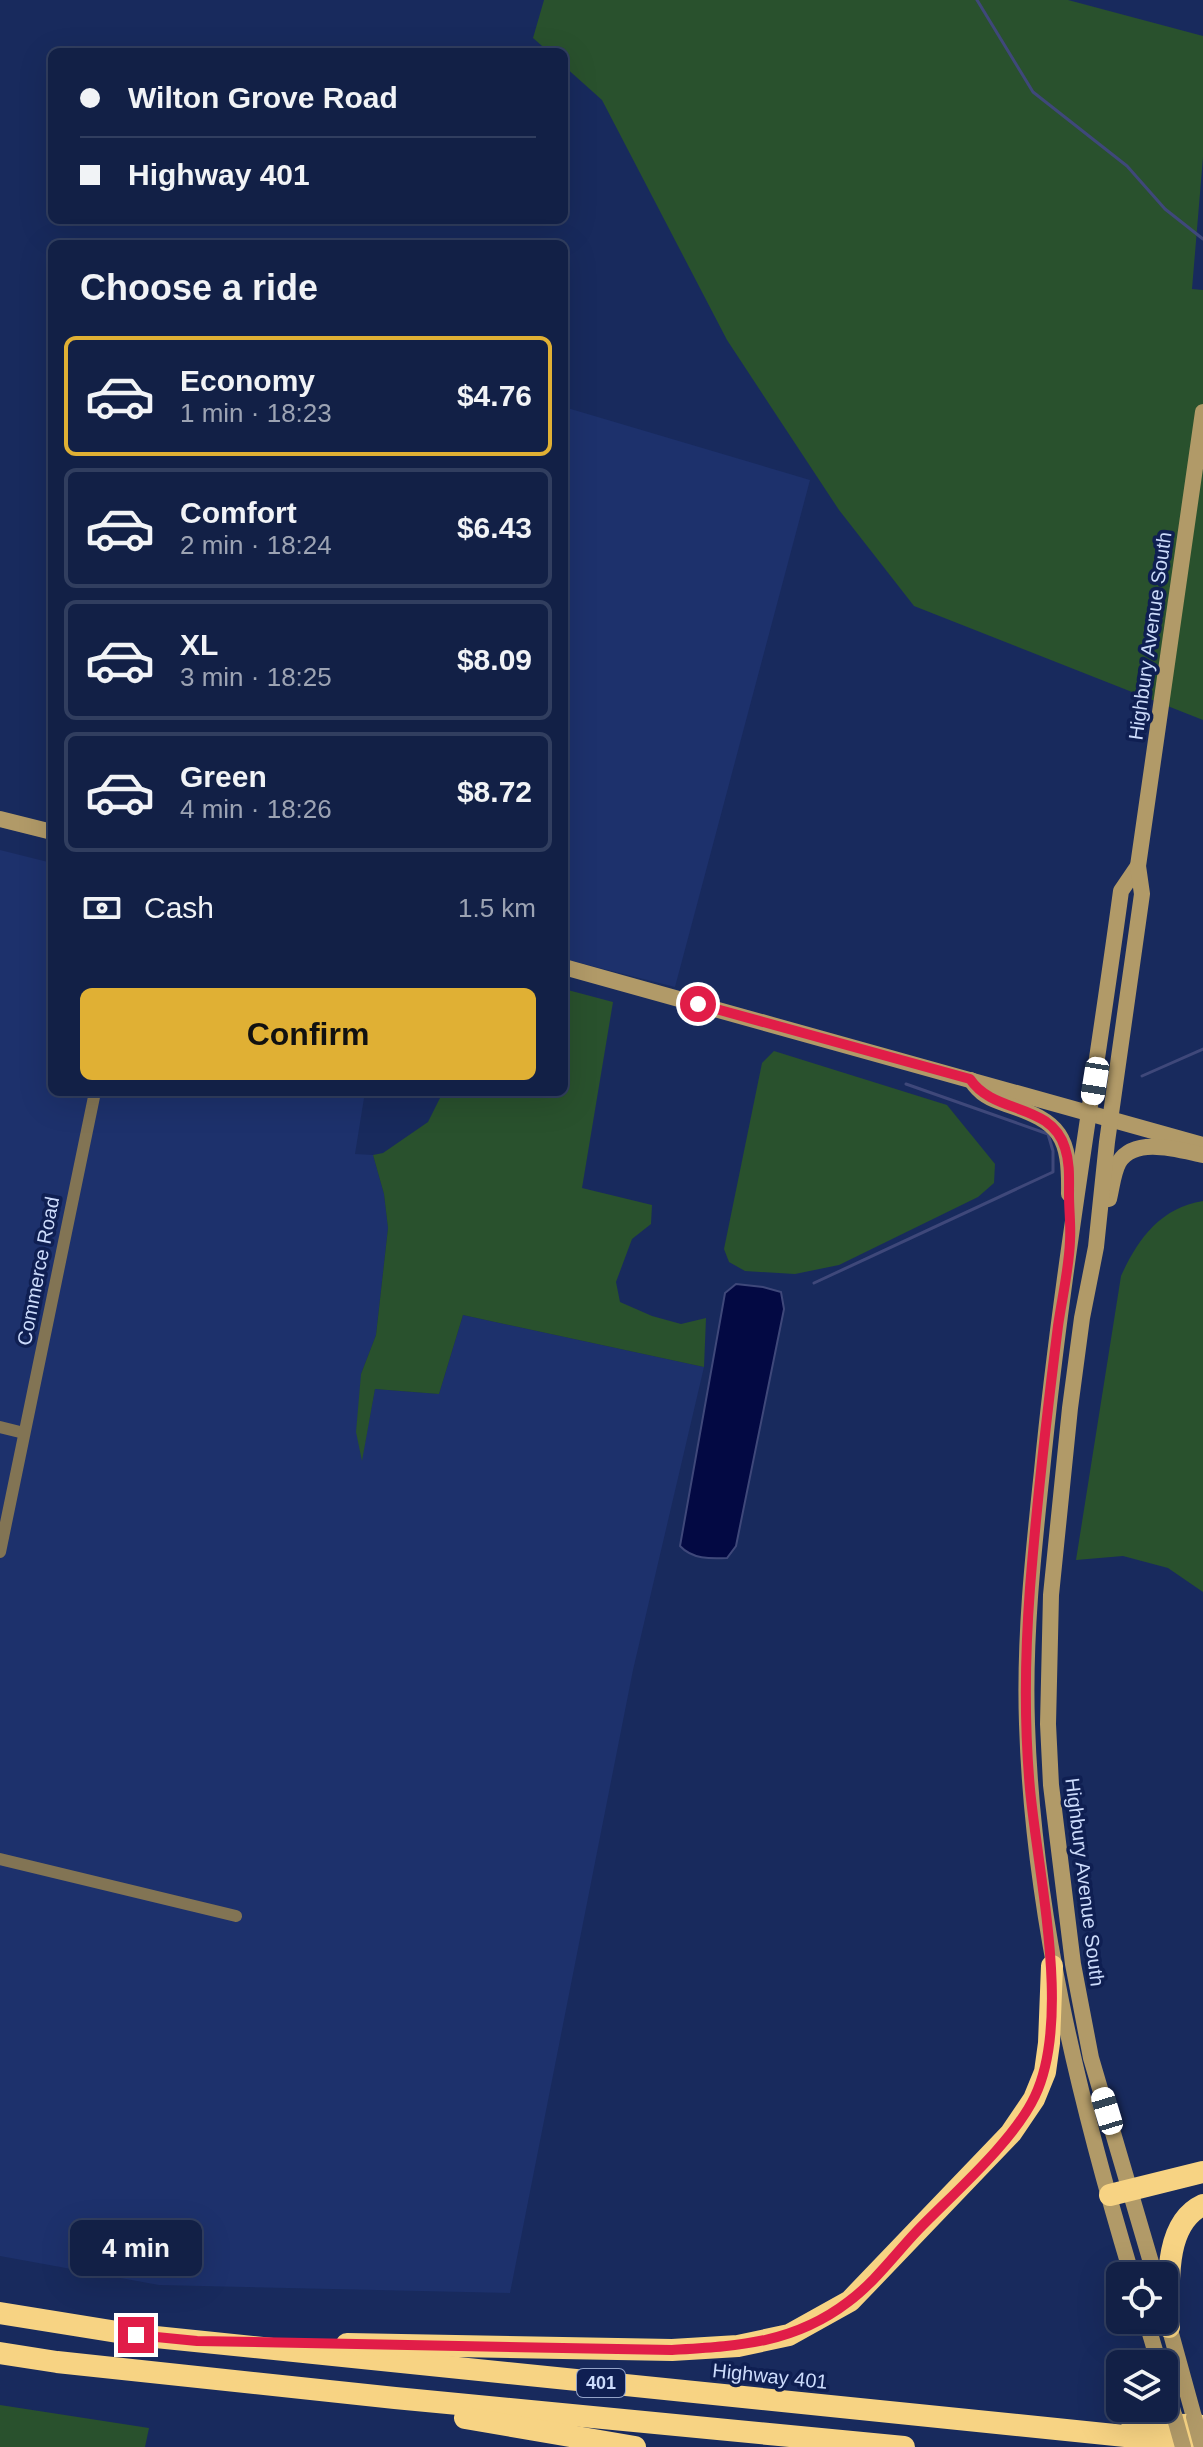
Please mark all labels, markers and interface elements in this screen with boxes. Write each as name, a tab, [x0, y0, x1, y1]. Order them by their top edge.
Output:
text: Wilton Grove Road	[128, 81, 398, 114]
text: Highway 401	[128, 158, 310, 191]
text: Choose a ride	[80, 267, 318, 308]
icon: car	[84, 360, 156, 432]
text: Economy	[180, 364, 315, 397]
text: $4.76	[457, 379, 532, 412]
text: 1 min · 18:23	[180, 398, 332, 428]
icon: car	[84, 492, 156, 564]
text: Comfort	[180, 496, 297, 529]
text: $6.43	[457, 511, 532, 544]
text: 2 min · 18:24	[180, 530, 332, 560]
street label: Highbury Avenue South	[1125, 531, 1175, 741]
icon: car	[84, 624, 156, 696]
text: XL	[180, 628, 218, 661]
text: $8.09	[457, 643, 532, 676]
text: 3 min · 18:25	[180, 662, 332, 692]
icon: car	[84, 756, 156, 828]
text: Green	[180, 760, 267, 793]
text: $8.72	[457, 775, 532, 808]
text: 4 min · 18:26	[180, 794, 332, 824]
icon: cash	[80, 886, 124, 930]
text: Cash	[144, 891, 214, 924]
text: 1.5 km	[458, 893, 536, 923]
route start	[680, 986, 716, 1022]
button: Confirm	[80, 988, 536, 1080]
car	[1079, 1055, 1111, 1107]
street label: Commerce Road	[13, 1195, 63, 1347]
street label: Highbury Avenue South	[1061, 1777, 1109, 1987]
car	[1089, 2085, 1125, 2137]
callout: 4 min	[70, 2219, 202, 2275]
text: 4 min	[102, 2233, 170, 2263]
map controls	[1106, 2262, 1178, 2422]
button: locate	[1106, 2262, 1178, 2334]
route end	[118, 2317, 154, 2353]
button: layers	[1106, 2350, 1178, 2422]
street label: Highway 401	[711, 2359, 829, 2393]
road number: 401	[577, 2369, 625, 2397]

